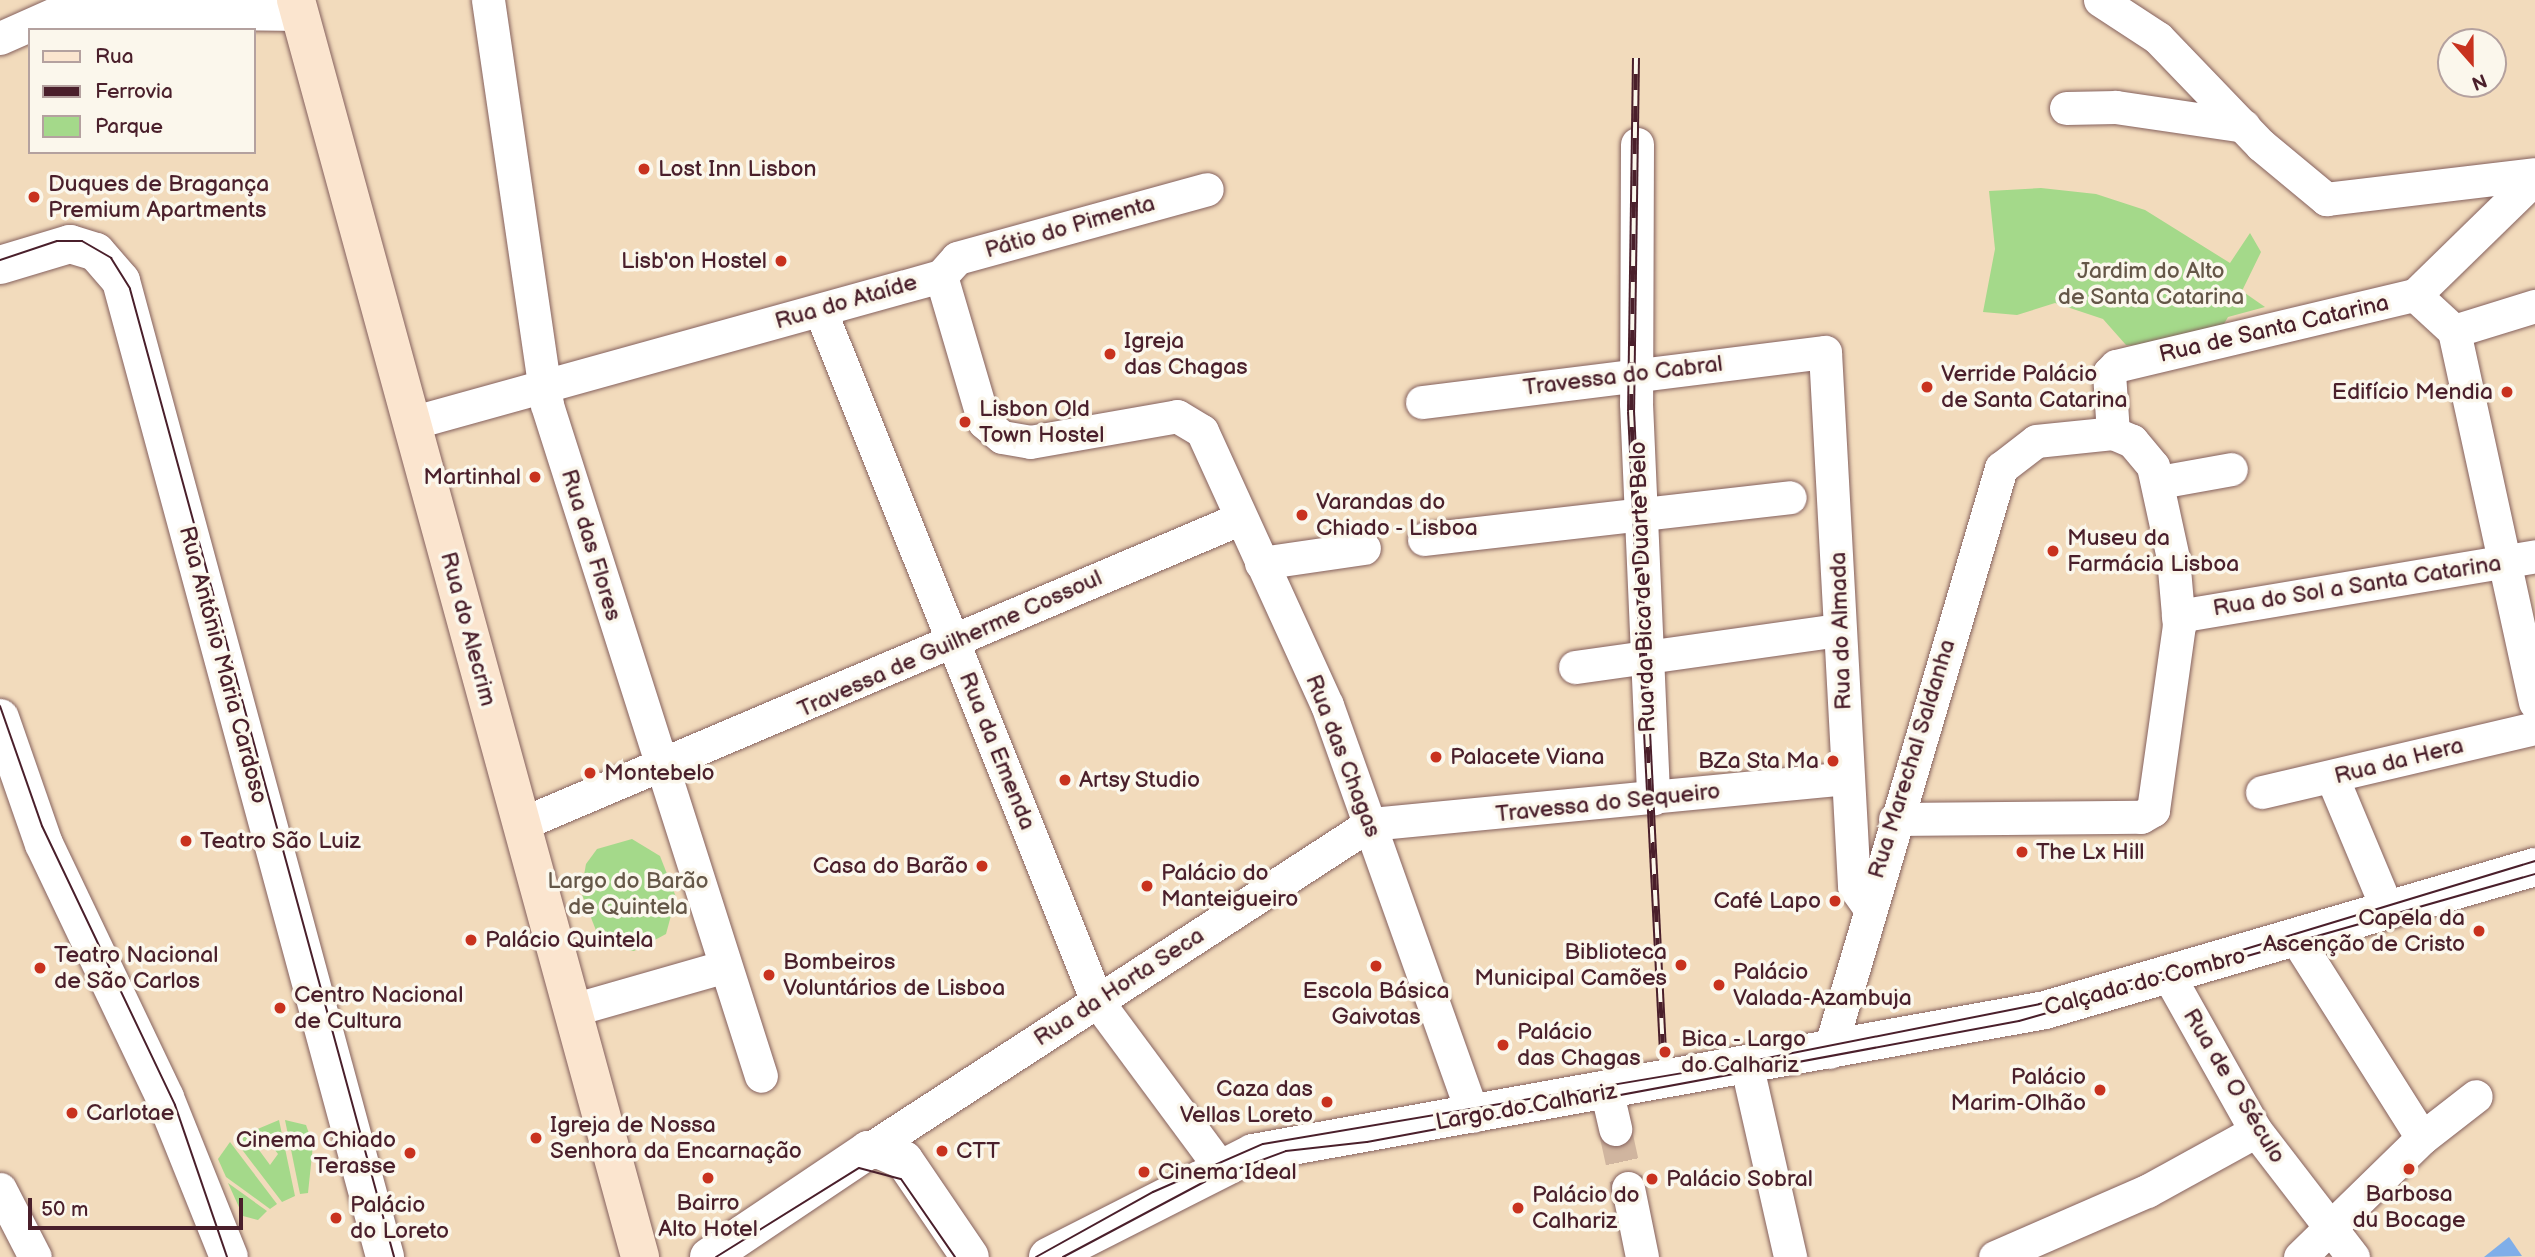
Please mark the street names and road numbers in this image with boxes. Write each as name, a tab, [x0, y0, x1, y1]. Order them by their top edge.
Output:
street label: Pátio do Pimenta	[982, 190, 1158, 264]
street label: Rua do Ataíde	[772, 269, 920, 335]
street label: Rua de Santa Catarina	[2156, 289, 2392, 369]
street label: Travessa do Cabral	[1522, 350, 1724, 402]
street label: Rua da Bica de Duarte Belo	[1624, 441, 1662, 733]
street label: Rua das Flores	[555, 466, 627, 624]
street label: Rua António Maria Cardoso	[173, 523, 273, 807]
street label: Rua do Alecrim	[434, 549, 502, 709]
street label: Rua do Sol a Santa Catarina	[2210, 550, 2504, 622]
street label: Rua do Almada	[1824, 551, 1858, 711]
street label: Travessa de Guilherme Cossoul	[794, 564, 1106, 724]
street label: Rua Marechal Saldanha	[1862, 636, 1962, 882]
street label: Rua da Emenda	[953, 668, 1041, 834]
street label: Rua das Chagas	[1299, 671, 1387, 841]
street label: Rua da Hera	[2332, 732, 2466, 790]
street label: Travessa do Sequeiro	[1494, 777, 1722, 829]
street label: Rua da Horta Seca	[1029, 922, 1209, 1052]
street label: Calçada do Combro	[2041, 942, 2249, 1022]
street label: Rua de O Século	[2177, 1003, 2291, 1169]
street label: Largo do Calhariz	[1433, 1077, 1619, 1137]

